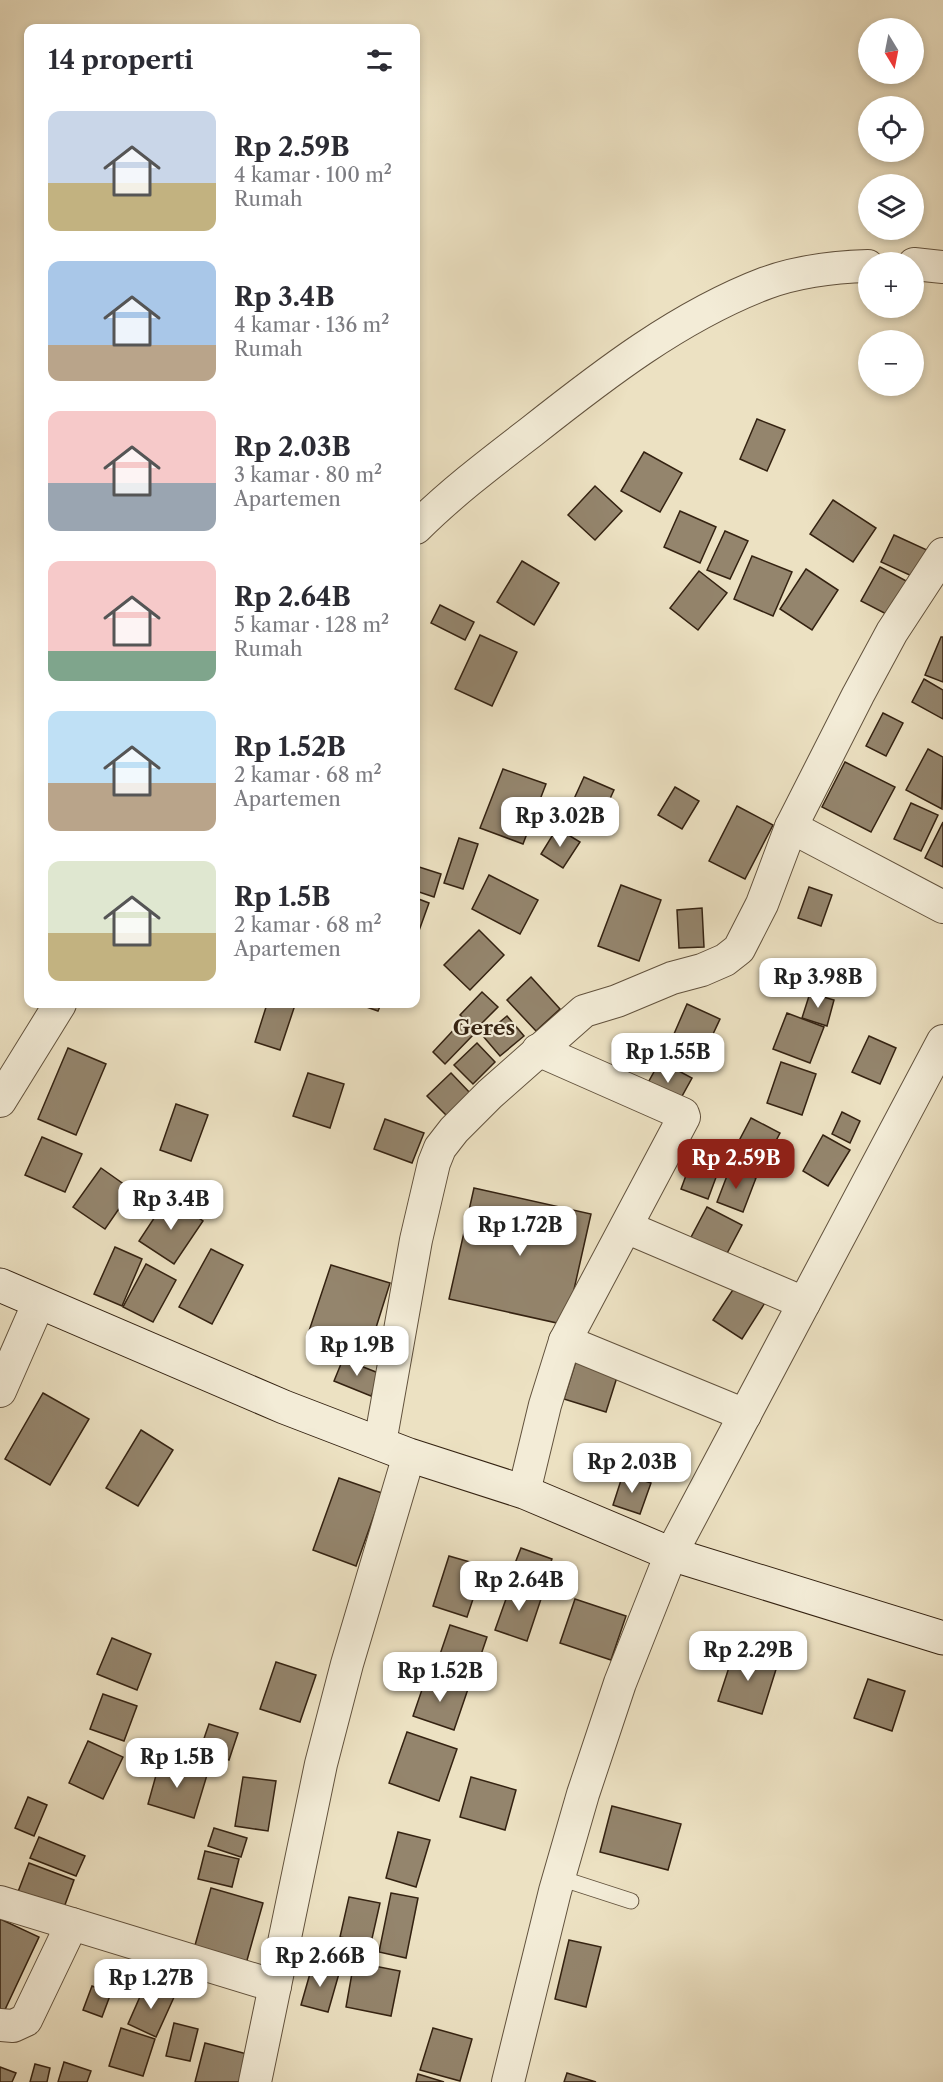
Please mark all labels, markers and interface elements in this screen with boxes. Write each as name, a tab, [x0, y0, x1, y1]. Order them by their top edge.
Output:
north arrow	[858, 18, 924, 84]
map controls	[858, 18, 924, 396]
text: 14 properti	[48, 44, 193, 76]
icon: filters	[363, 44, 396, 77]
button: locate	[858, 96, 924, 162]
text: Rp 2.59B	[234, 131, 350, 163]
icon: home	[96, 135, 168, 207]
text: 4 kamar · 100 m²	[234, 163, 392, 187]
button: layers	[858, 174, 924, 240]
text: Rumah	[234, 187, 303, 211]
button: +	[858, 252, 924, 318]
text: Rp 3.4B	[234, 281, 335, 313]
icon: home	[96, 285, 168, 357]
text: 4 kamar · 136 m²	[234, 313, 389, 337]
button: −	[858, 330, 924, 396]
text: Rumah	[234, 337, 303, 361]
text: Rp 2.03B	[234, 431, 351, 463]
icon: home	[96, 435, 168, 507]
text: 3 kamar · 80 m²	[234, 463, 382, 487]
text: Apartemen	[234, 487, 341, 511]
text: Rp 2.64B	[234, 581, 351, 613]
icon: home	[96, 585, 168, 657]
text: 5 kamar · 128 m²	[234, 613, 389, 637]
text: Rumah	[234, 637, 303, 661]
text: Rp 1.52B	[234, 731, 346, 763]
icon: home	[96, 735, 168, 807]
text: 2 kamar · 68 m²	[234, 763, 382, 787]
text: Apartemen	[234, 787, 341, 811]
pin: Rp 3.02B	[498, 797, 622, 848]
text: Rp 3.02B	[515, 804, 605, 828]
text: Rp 1.5B	[234, 881, 331, 913]
icon: home	[96, 885, 168, 957]
text: 2 kamar · 68 m²	[234, 913, 382, 937]
text: Apartemen	[234, 937, 341, 961]
pin: Rp 3.98B	[756, 958, 880, 1009]
text: Rp 3.98B	[773, 965, 863, 989]
district label: Geres	[453, 1015, 515, 1040]
pin: Rp 1.55B	[606, 1033, 730, 1084]
text: Rp 1.55B	[625, 1040, 711, 1064]
pin: Rp 2.59B	[674, 1139, 798, 1190]
text: Rp 2.59B	[692, 1146, 781, 1170]
pin: Rp 3.4B	[116, 1180, 226, 1231]
text: Rp 3.4B	[132, 1187, 210, 1211]
pin: Rp 1.72B	[458, 1206, 582, 1257]
text: Rp 1.72B	[477, 1213, 563, 1237]
pin: Rp 1.9B	[302, 1326, 412, 1377]
text: Rp 1.9B	[320, 1333, 394, 1357]
pin: Rp 2.03B	[570, 1443, 694, 1494]
text: Rp 2.03B	[587, 1450, 677, 1474]
pin: Rp 2.64B	[457, 1561, 581, 1612]
text: Rp 2.64B	[474, 1568, 564, 1592]
pin: Rp 2.29B	[686, 1631, 810, 1682]
text: Rp 2.29B	[703, 1638, 793, 1662]
pin: Rp 1.52B	[378, 1652, 502, 1703]
text: Rp 1.52B	[397, 1659, 483, 1683]
pin: Rp 1.5B	[122, 1738, 232, 1789]
text: Rp 1.5B	[140, 1745, 214, 1769]
pin: Rp 2.66B	[258, 1937, 382, 1988]
text: Rp 2.66B	[275, 1944, 365, 1968]
pin: Rp 1.27B	[89, 1959, 213, 2010]
text: Rp 1.27B	[108, 1966, 194, 1990]

